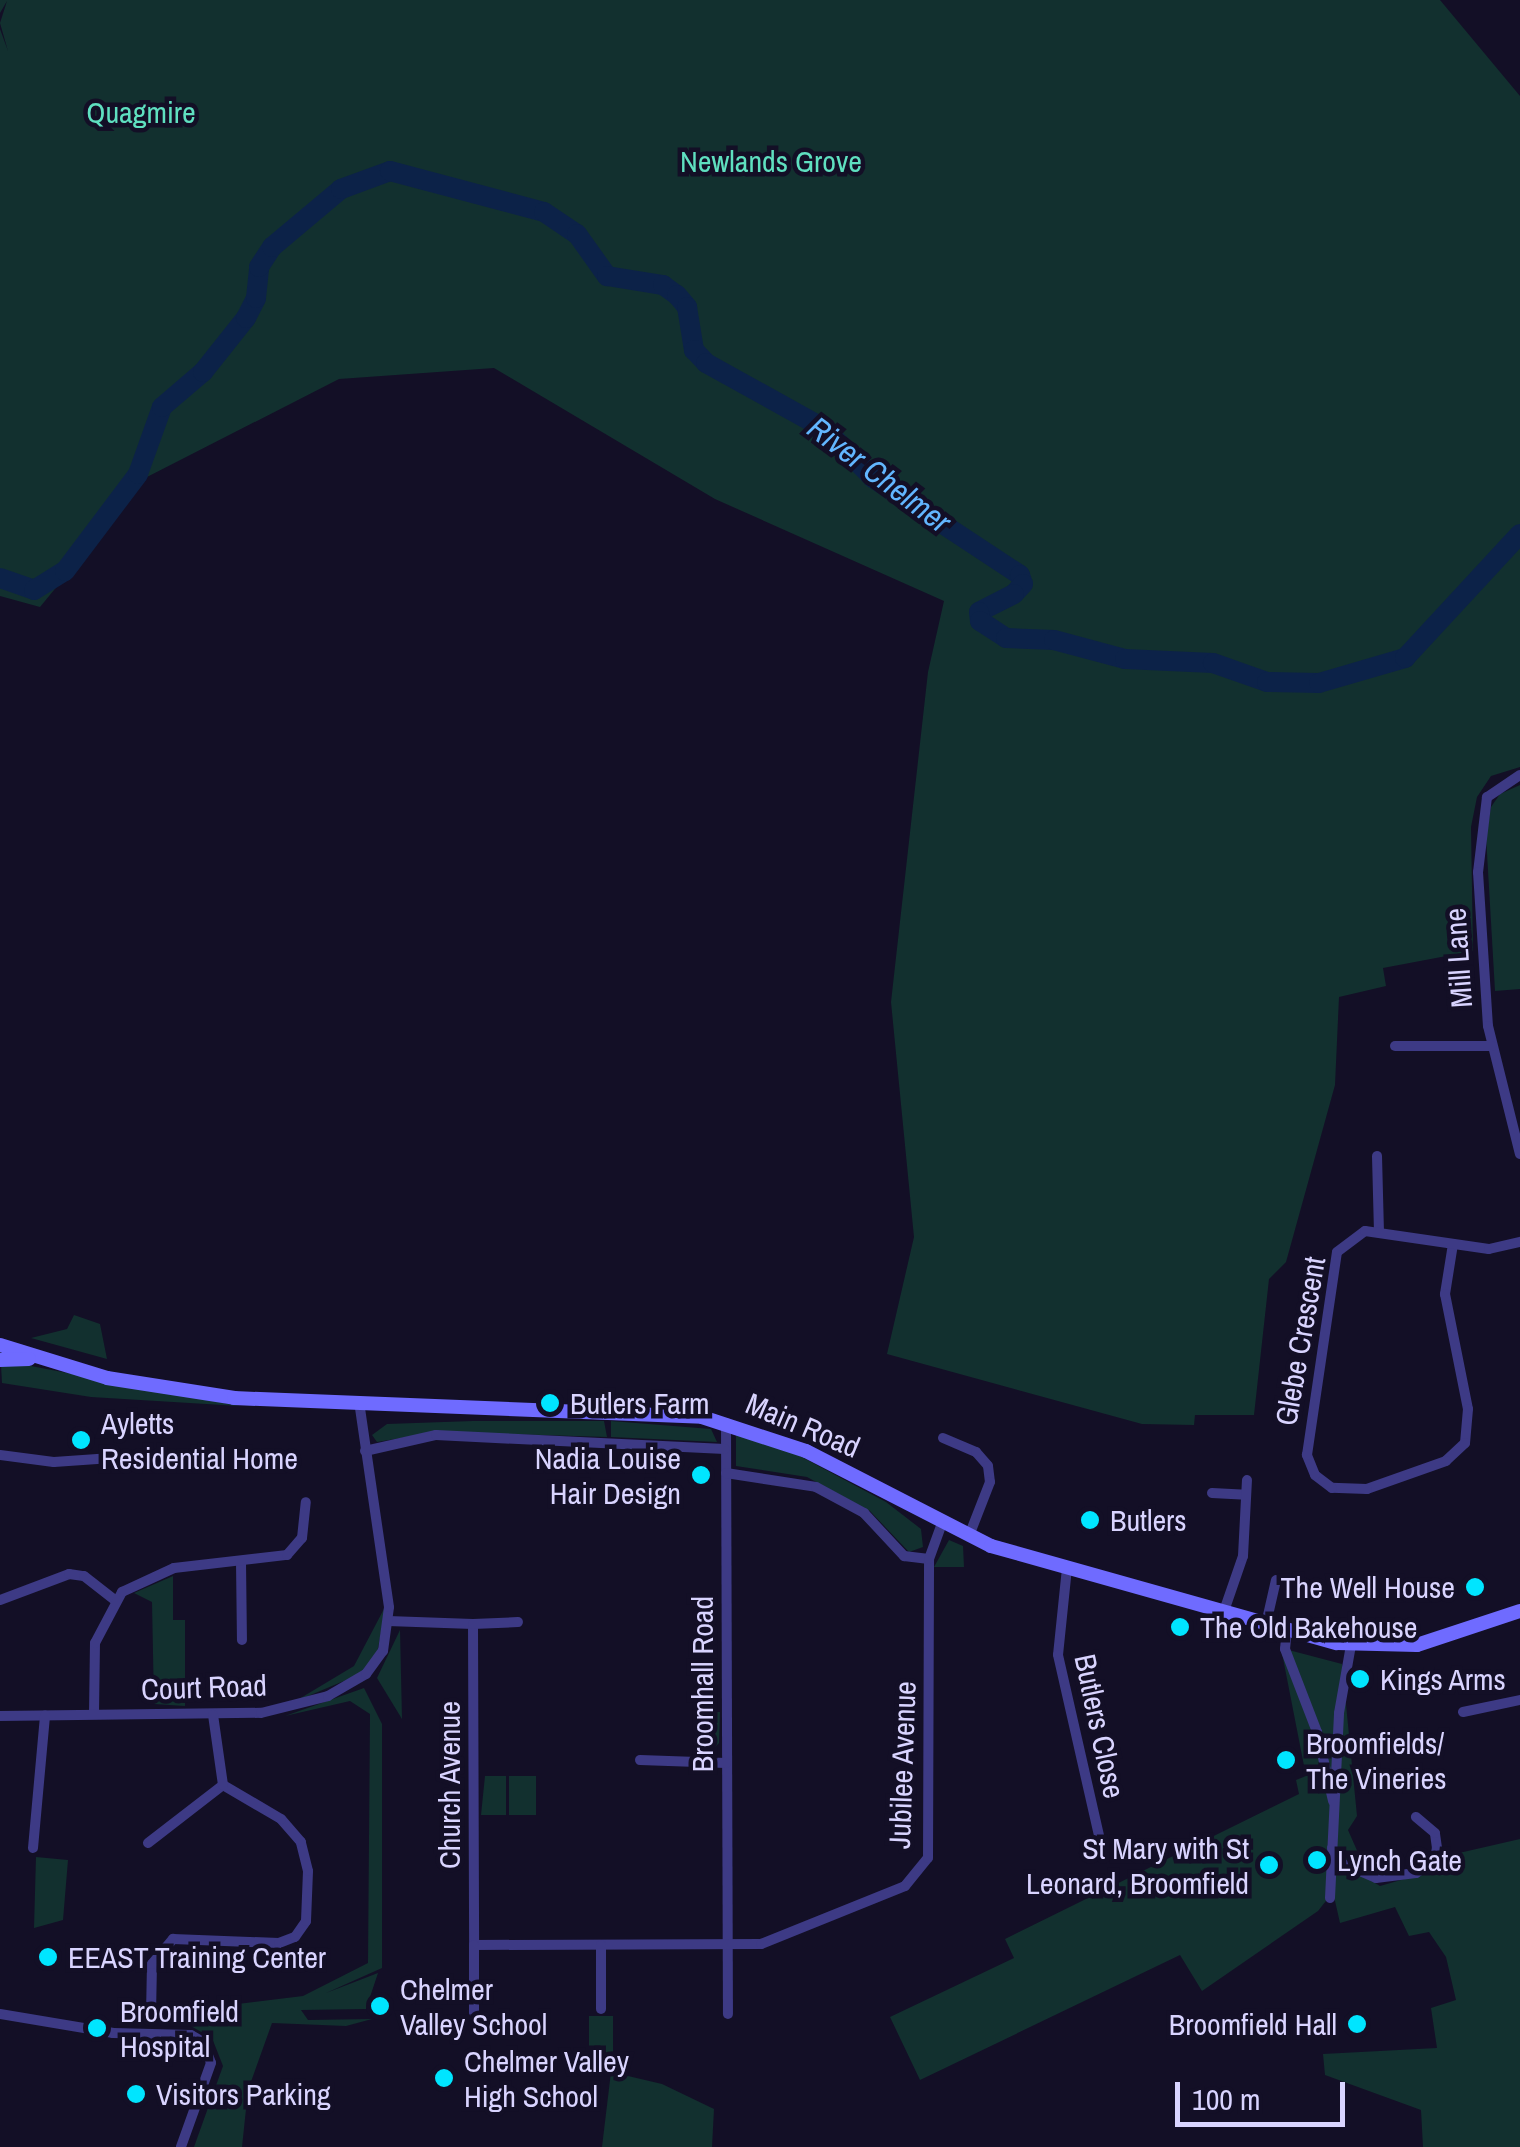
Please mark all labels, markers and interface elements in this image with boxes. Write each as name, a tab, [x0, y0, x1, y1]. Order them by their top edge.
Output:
park label: Quagmire	[86, 94, 196, 130]
park label: Newlands Grove	[680, 143, 862, 179]
water label: River Chelmer	[800, 409, 958, 541]
street label: Mill Lane	[1437, 907, 1479, 1009]
street label: Glebe Crescent	[1267, 1254, 1333, 1428]
place label: Butlers Farm	[570, 1385, 710, 1421]
street label: Main Road	[741, 1385, 865, 1465]
marker: Butlers Farm	[539, 1392, 561, 1414]
place label: Ayletts Residential Home	[101, 1405, 298, 1476]
marker: Ayletts Residential Home	[70, 1429, 92, 1451]
place label: Nadia Louise Hair Design	[535, 1440, 681, 1510]
marker: Nadia Louise Hair Design	[690, 1464, 712, 1486]
place label: Butlers	[1110, 1502, 1187, 1538]
marker: Butlers	[1079, 1509, 1101, 1531]
place label: The Well House	[1280, 1569, 1455, 1605]
marker: The Well House	[1464, 1576, 1486, 1598]
street label: Broomhall Road	[684, 1596, 720, 1772]
place label: The Old Bakehouse	[1200, 1609, 1417, 1645]
marker: The Old Bakehouse	[1169, 1616, 1191, 1638]
street label: Butlers Close	[1067, 1651, 1133, 1801]
place label: Kings Arms	[1380, 1661, 1507, 1697]
street label: Court Road	[141, 1667, 267, 1707]
marker: Kings Arms	[1349, 1668, 1371, 1690]
street label: Jubilee Avenue	[881, 1680, 923, 1850]
street label: Church Avenue	[431, 1700, 467, 1870]
place label: Broomfields/ The Vineries	[1306, 1725, 1446, 1796]
marker: Broomfields/ The Vineries	[1275, 1749, 1297, 1771]
place label: St Mary with St Leonard, Broomfield	[1026, 1830, 1249, 1900]
place label: Lynch Gate	[1337, 1842, 1462, 1878]
marker: Lynch Gate	[1306, 1849, 1328, 1871]
marker: St Mary with St Leonard, Broomfield	[1258, 1854, 1280, 1876]
place label: EEAST Training Center	[68, 1939, 327, 1975]
marker: EEAST Training Center	[37, 1946, 59, 1968]
place label: Chelmer Valley School	[400, 1971, 547, 2042]
place label: Broomfield Hospital	[120, 1993, 239, 2064]
marker: Chelmer Valley School	[369, 1995, 391, 2017]
place label: Broomfield Hall	[1169, 2006, 1337, 2042]
marker: Broomfield Hall	[1346, 2013, 1368, 2035]
marker: Broomfield Hospital	[84, 2015, 110, 2041]
place label: Chelmer Valley High School	[464, 2043, 629, 2114]
scale bar	[1180, 2062, 1350, 2124]
marker: Chelmer Valley High School	[433, 2067, 455, 2089]
place label: Visitors Parking	[156, 2076, 331, 2112]
text: 100 m	[1192, 2079, 1260, 2119]
marker: Visitors Parking	[125, 2083, 147, 2105]

